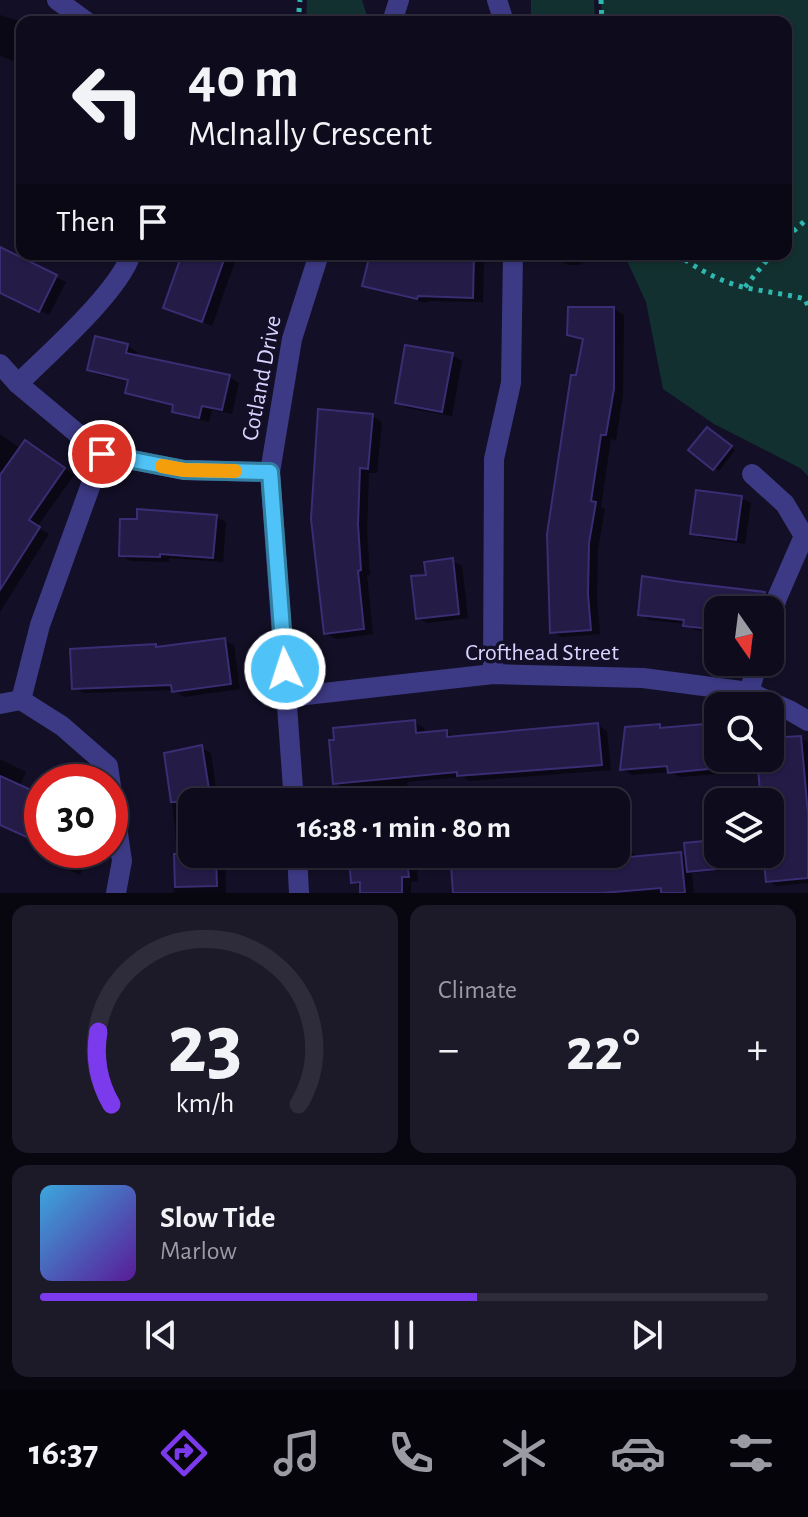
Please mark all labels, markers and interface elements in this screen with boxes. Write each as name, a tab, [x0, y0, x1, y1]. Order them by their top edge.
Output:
icon: left	[56, 48, 160, 152]
text: 40 m	[188, 51, 299, 107]
text: McInally Crescent	[188, 116, 432, 152]
icon: arrive	[131, 200, 175, 244]
text: Then	[56, 207, 115, 237]
street label: Cotland Drive	[238, 314, 286, 443]
pin	[68, 420, 136, 488]
icon: arrive	[80, 432, 124, 476]
north arrow	[704, 596, 784, 676]
map controls	[704, 596, 784, 868]
position arrow	[243, 627, 327, 711]
street label: Crofthead Street	[465, 641, 619, 665]
button: search	[704, 692, 784, 772]
speed limit sign: 30	[24, 764, 128, 868]
button: layers	[704, 788, 784, 868]
text: 16:38 · 1 min · 80 m	[297, 813, 511, 843]
text: Climate	[438, 977, 517, 1003]
text: 23	[167, 1004, 243, 1088]
text: 22°	[566, 1021, 640, 1081]
text: −	[438, 1028, 459, 1072]
text: +	[747, 1028, 768, 1072]
text: km/h	[176, 1089, 234, 1118]
text: Slow Tide	[160, 1203, 275, 1233]
text: Marlow	[160, 1238, 237, 1264]
icon: previous	[139, 1313, 183, 1357]
icon: pause	[382, 1313, 426, 1357]
icon: next	[625, 1313, 669, 1357]
icon: directions	[156, 1425, 212, 1481]
icon: music	[269, 1425, 325, 1481]
icon: phone	[383, 1425, 439, 1481]
icon: climate	[496, 1425, 552, 1481]
icon: car	[610, 1425, 666, 1481]
icon: filters	[723, 1425, 779, 1481]
text: 16:37	[29, 1435, 98, 1471]

